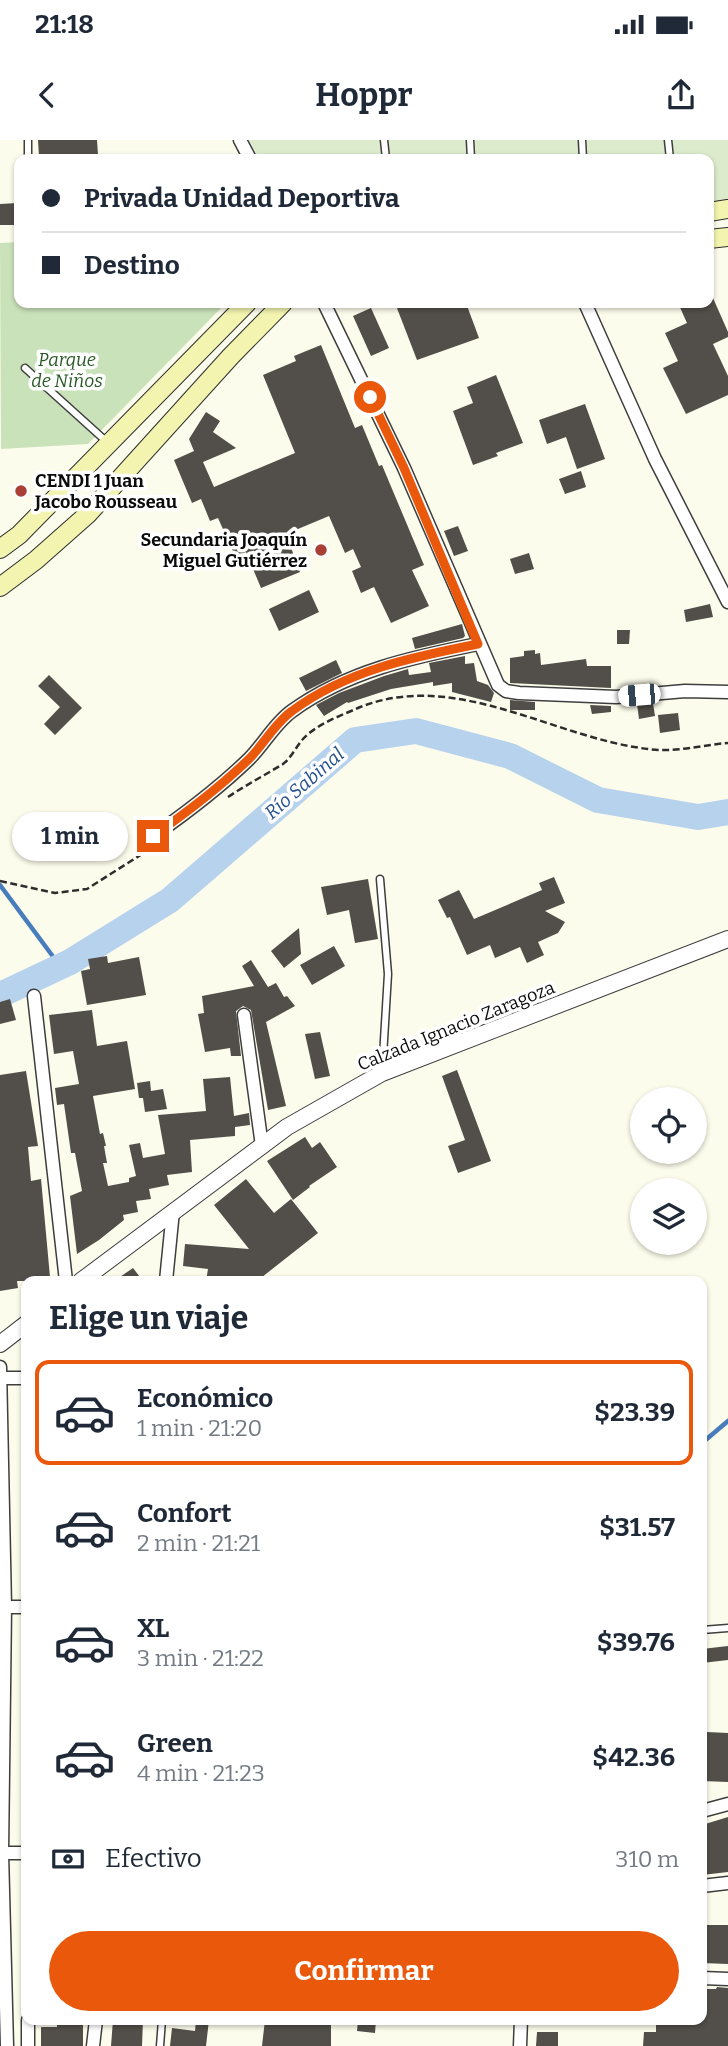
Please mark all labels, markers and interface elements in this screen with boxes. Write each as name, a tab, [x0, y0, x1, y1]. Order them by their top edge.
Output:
text: 21:18	[35, 9, 94, 40]
icon: back	[28, 76, 66, 114]
text: Hoppr	[315, 76, 413, 114]
icon: share	[662, 76, 700, 114]
text: Privada Unidad Deportiva	[84, 183, 399, 214]
text: Destino	[84, 250, 180, 281]
park label: Parque de Niños	[31, 349, 103, 392]
route start	[354, 381, 386, 413]
place label: CENDI 1 Juan Jacobo Rousseau	[34, 470, 178, 513]
marker: CENDI 1 Juan Jacobo Rousseau	[13, 483, 29, 499]
place label: Secundaria Joaquín Miguel Gutiérrez	[141, 529, 307, 572]
marker: Secundaria Joaquín Miguel Gutiérrez	[313, 542, 329, 558]
car	[618, 683, 661, 707]
water label: Río Sabinal	[260, 743, 349, 824]
callout: 1 min	[13, 812, 128, 860]
route end	[137, 820, 169, 852]
text: 1 min	[41, 822, 99, 850]
street label: Calzada Ignacio Zaragoza	[354, 976, 558, 1076]
map controls	[630, 1087, 707, 1255]
button: locate	[630, 1087, 707, 1164]
button: layers	[630, 1178, 707, 1255]
text: Elige un viaje	[49, 1299, 248, 1337]
icon: car	[53, 1381, 116, 1444]
text: Económico	[137, 1383, 273, 1414]
text: $23.39	[594, 1397, 675, 1428]
text: 1 min · 21:20	[137, 1414, 262, 1442]
icon: car	[53, 1496, 116, 1559]
text: Confort	[137, 1498, 232, 1529]
text: $31.57	[599, 1512, 675, 1543]
text: 2 min · 21:21	[137, 1529, 260, 1557]
icon: car	[53, 1611, 116, 1674]
text: XL	[137, 1613, 169, 1644]
text: $39.76	[597, 1627, 675, 1658]
text: 3 min · 21:22	[137, 1644, 264, 1672]
icon: car	[53, 1726, 116, 1789]
text: Green	[137, 1728, 213, 1759]
text: $42.36	[592, 1742, 675, 1773]
text: 4 min · 21:23	[137, 1759, 265, 1787]
icon: cash	[49, 1840, 87, 1878]
text: Efectivo	[105, 1843, 202, 1874]
text: 310 m	[615, 1845, 679, 1873]
button: Confirmar	[49, 1931, 679, 2011]

